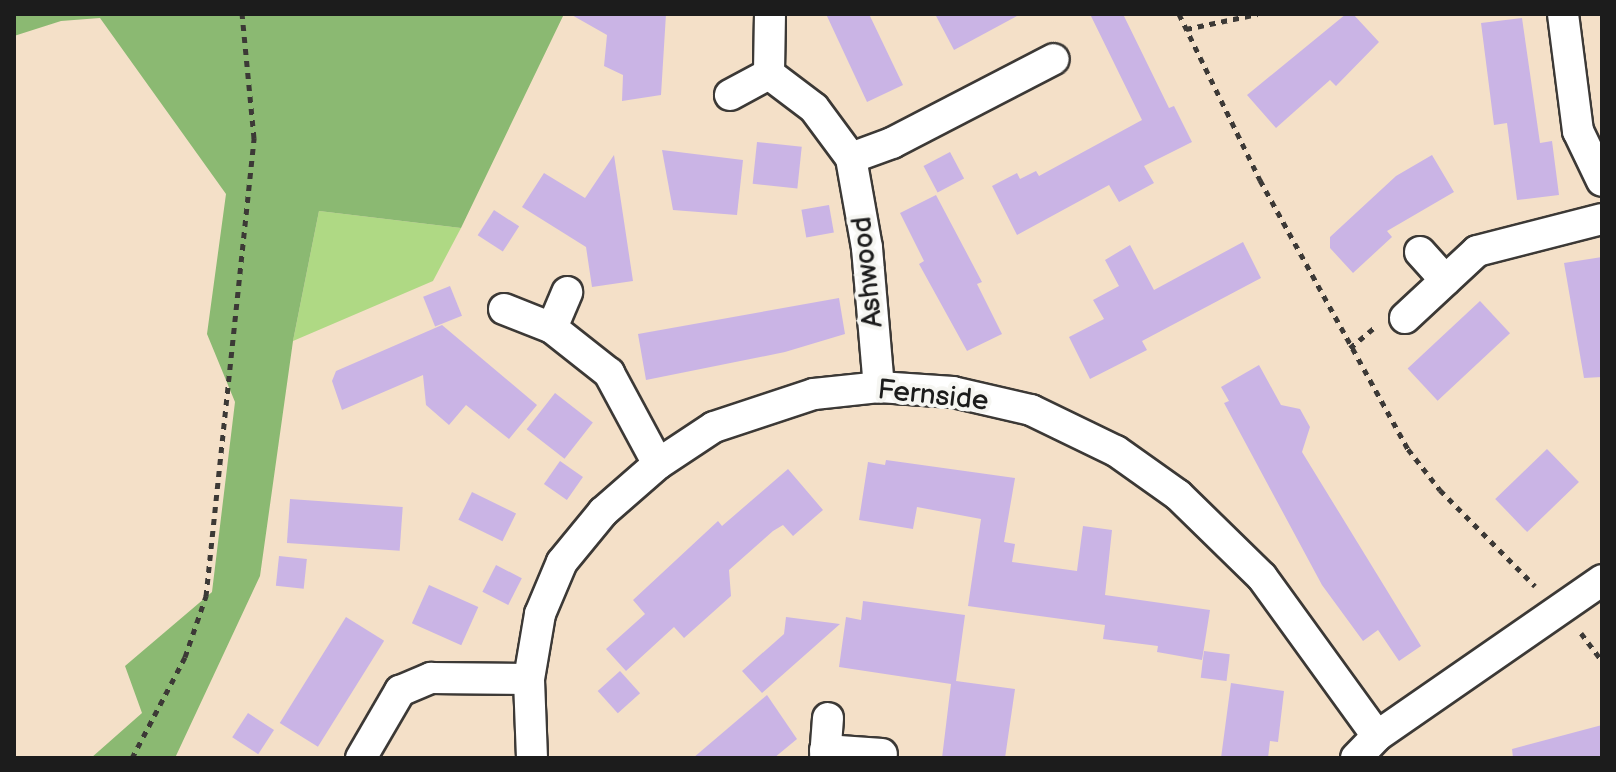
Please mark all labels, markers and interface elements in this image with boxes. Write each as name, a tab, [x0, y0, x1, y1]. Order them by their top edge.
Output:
street label: Ashwood	[845, 215, 891, 329]
street label: Fernside	[876, 373, 990, 419]

